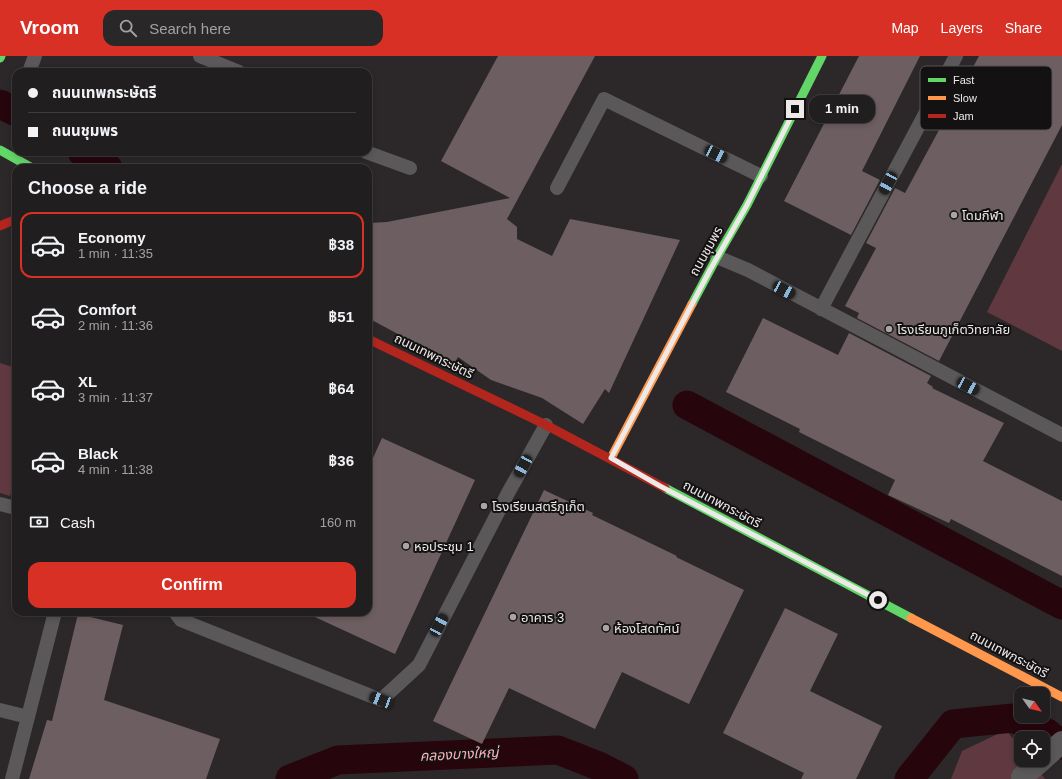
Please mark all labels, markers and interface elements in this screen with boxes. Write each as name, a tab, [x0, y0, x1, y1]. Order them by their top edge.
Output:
search box	[103, 10, 383, 46]
text: Vroom	[20, 17, 79, 38]
icon: search	[117, 17, 139, 39]
text: Search here	[149, 20, 231, 37]
text: Map	[891, 20, 919, 36]
text: Layers	[941, 20, 983, 36]
text: Share	[1005, 20, 1042, 36]
legend	[920, 66, 1052, 130]
text: Fast	[953, 74, 974, 86]
text: ถนนเทพกระษัตรี	[52, 84, 157, 101]
text: Slow	[953, 92, 977, 104]
callout: 1 min	[809, 95, 875, 123]
route end	[786, 100, 804, 118]
text: 1 min	[825, 101, 859, 116]
text: Jam	[953, 110, 974, 122]
text: ถนนชุมพร	[52, 122, 118, 139]
car	[703, 143, 729, 165]
car	[877, 170, 899, 196]
text: Choose a ride	[28, 178, 147, 198]
place label: โดมกีฬา	[962, 208, 1004, 223]
marker: โดมกีฬา	[949, 210, 959, 220]
street label: ถนนชุมพร	[686, 224, 726, 278]
icon: car	[30, 227, 66, 263]
text: Economy	[78, 229, 146, 246]
text: ฿38	[329, 236, 354, 253]
text: 1 min · 11:35	[78, 246, 153, 261]
car	[771, 279, 797, 301]
icon: car	[30, 299, 66, 335]
text: Comfort	[78, 301, 136, 318]
text: ฿51	[329, 308, 354, 325]
text: 2 min · 11:36	[78, 318, 153, 333]
place label: โรงเรียนภูเก็ตวิทยาลัย	[897, 322, 1010, 337]
marker: โรงเรียนภูเก็ตวิทยาลัย	[884, 324, 894, 334]
street label: ถนนเทพกระษัตรี	[392, 330, 476, 382]
icon: car	[30, 371, 66, 407]
text: XL	[78, 373, 97, 390]
car	[955, 375, 981, 397]
text: ฿64	[329, 380, 354, 397]
text: 3 min · 11:37	[78, 390, 153, 405]
icon: car	[30, 443, 66, 479]
text: Black	[78, 445, 118, 462]
text: ฿36	[329, 452, 354, 469]
car	[512, 453, 534, 479]
text: 4 min · 11:38	[78, 462, 153, 477]
street label: ถนนเทพกระษัตรี	[680, 477, 764, 531]
place label: โรงเรียนสตรีภูเก็ต	[492, 499, 585, 514]
marker: โรงเรียนสตรีภูเก็ต	[479, 501, 489, 511]
icon: cash	[28, 511, 50, 533]
text: Cash	[60, 514, 95, 531]
text: 160 m	[320, 515, 356, 530]
place label: หอประชุม 1	[414, 539, 474, 554]
marker: หอประชุม 1	[401, 541, 411, 551]
button: Confirm	[28, 562, 356, 608]
route start	[869, 591, 887, 609]
place label: อาคาร 3	[521, 610, 564, 625]
car	[428, 612, 450, 638]
marker: อาคาร 3	[508, 612, 518, 622]
place label: ห้องโสดทัศน์	[614, 621, 679, 636]
marker: ห้องโสดทัศน์	[601, 623, 611, 633]
street label: ถนนเทพกระษัตรี	[967, 627, 1051, 681]
north arrow	[1014, 687, 1050, 723]
map controls	[1014, 687, 1050, 767]
car	[368, 690, 394, 710]
button: locate	[1014, 731, 1050, 767]
water label: คลองบางใหญ่	[419, 744, 501, 764]

